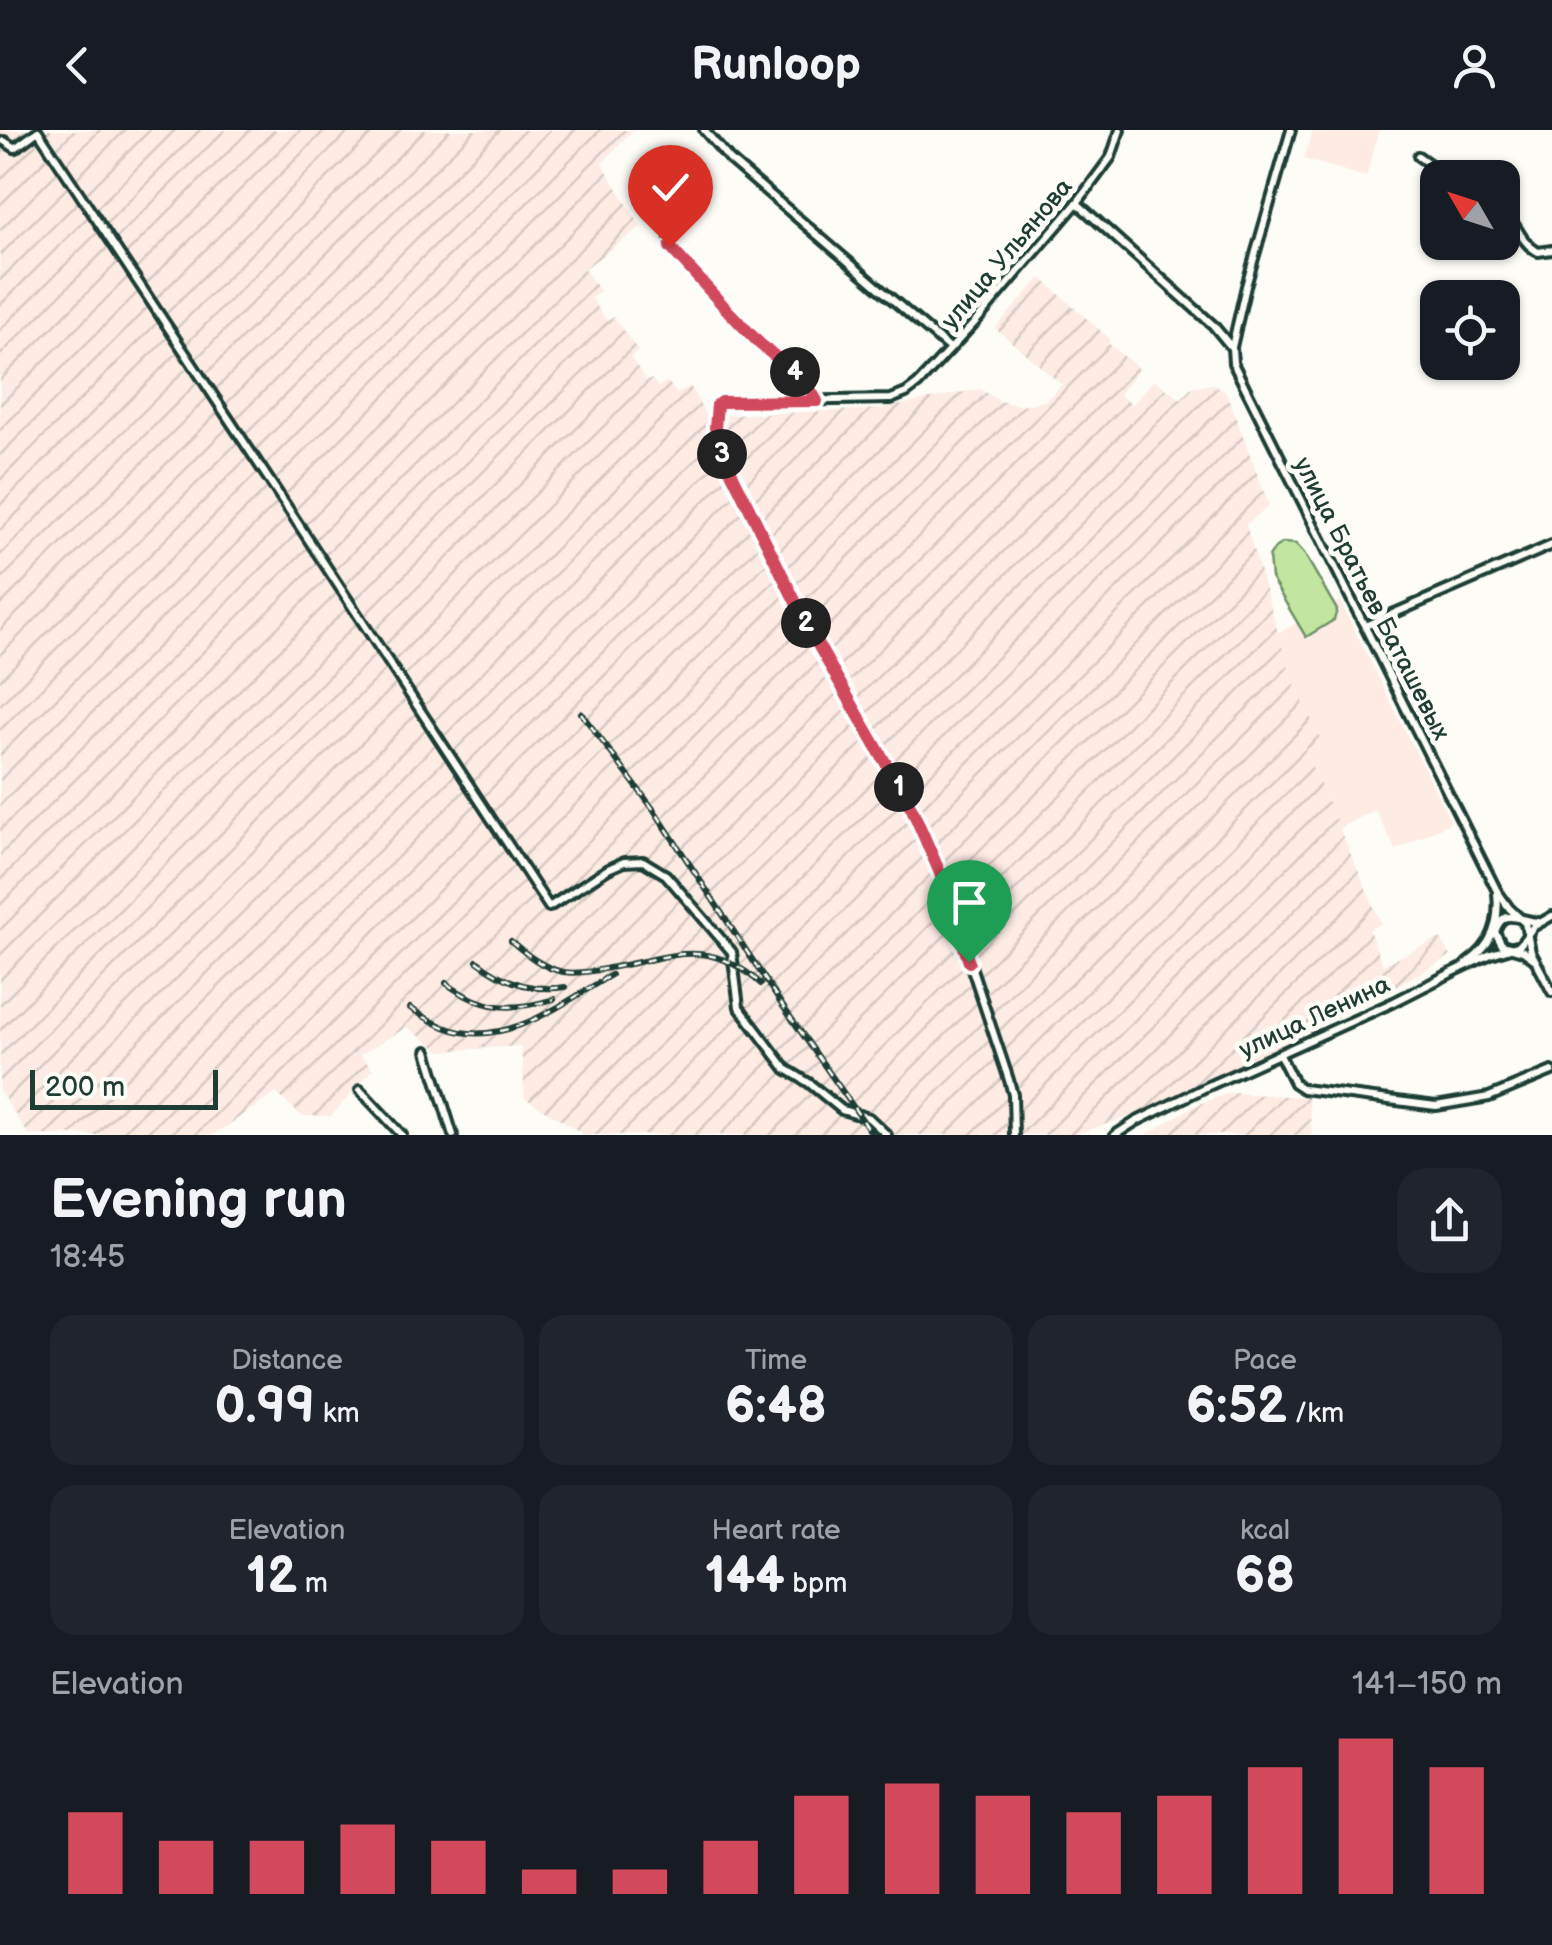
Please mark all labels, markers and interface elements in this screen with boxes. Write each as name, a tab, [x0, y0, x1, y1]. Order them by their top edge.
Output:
icon: back	[50, 38, 105, 93]
text: Runloop	[691, 38, 861, 93]
icon: person	[1447, 38, 1502, 93]
pin	[628, 145, 713, 248]
icon: check	[643, 160, 698, 215]
north arrow	[1420, 160, 1520, 260]
map controls	[1420, 160, 1520, 380]
street label: улица Ульянова	[935, 172, 1080, 336]
button: locate	[1420, 280, 1520, 380]
pin: 4	[770, 347, 820, 397]
text: 4	[787, 355, 803, 388]
pin: 3	[697, 429, 747, 479]
text: 3	[714, 437, 730, 470]
street label: улица Братьев Баташевых	[1287, 452, 1457, 745]
pin: 2	[781, 598, 831, 648]
text: 2	[798, 606, 814, 639]
pin: 1	[874, 762, 924, 812]
text: 1	[893, 770, 905, 803]
pin	[927, 860, 1012, 963]
icon: arrive	[942, 875, 997, 930]
street label: улица Ленина	[1234, 969, 1395, 1066]
scale bar	[30, 1065, 218, 1110]
text: 200 m	[45, 1071, 125, 1104]
text: Evening run	[50, 1167, 347, 1234]
button: share	[1397, 1168, 1502, 1273]
text: 18:45	[50, 1238, 125, 1277]
text: Distance	[231, 1344, 343, 1377]
text: Time	[745, 1344, 807, 1377]
text: Pace	[1233, 1344, 1297, 1377]
text: 0.99	[214, 1377, 315, 1437]
text: 6:48	[725, 1377, 827, 1437]
text: 6:52	[1186, 1377, 1287, 1437]
text: km	[315, 1397, 360, 1430]
text: /km	[1287, 1397, 1344, 1430]
text: Elevation	[229, 1514, 345, 1547]
text: Heart rate	[711, 1514, 841, 1547]
text: kcal	[1240, 1514, 1290, 1547]
text: 12	[246, 1547, 297, 1607]
text: 144	[705, 1547, 785, 1607]
text: 68	[1235, 1547, 1295, 1607]
text: m	[297, 1567, 328, 1600]
text: bpm	[785, 1567, 847, 1600]
text: Elevation	[50, 1665, 183, 1704]
text: 141–150 m	[1352, 1665, 1502, 1704]

